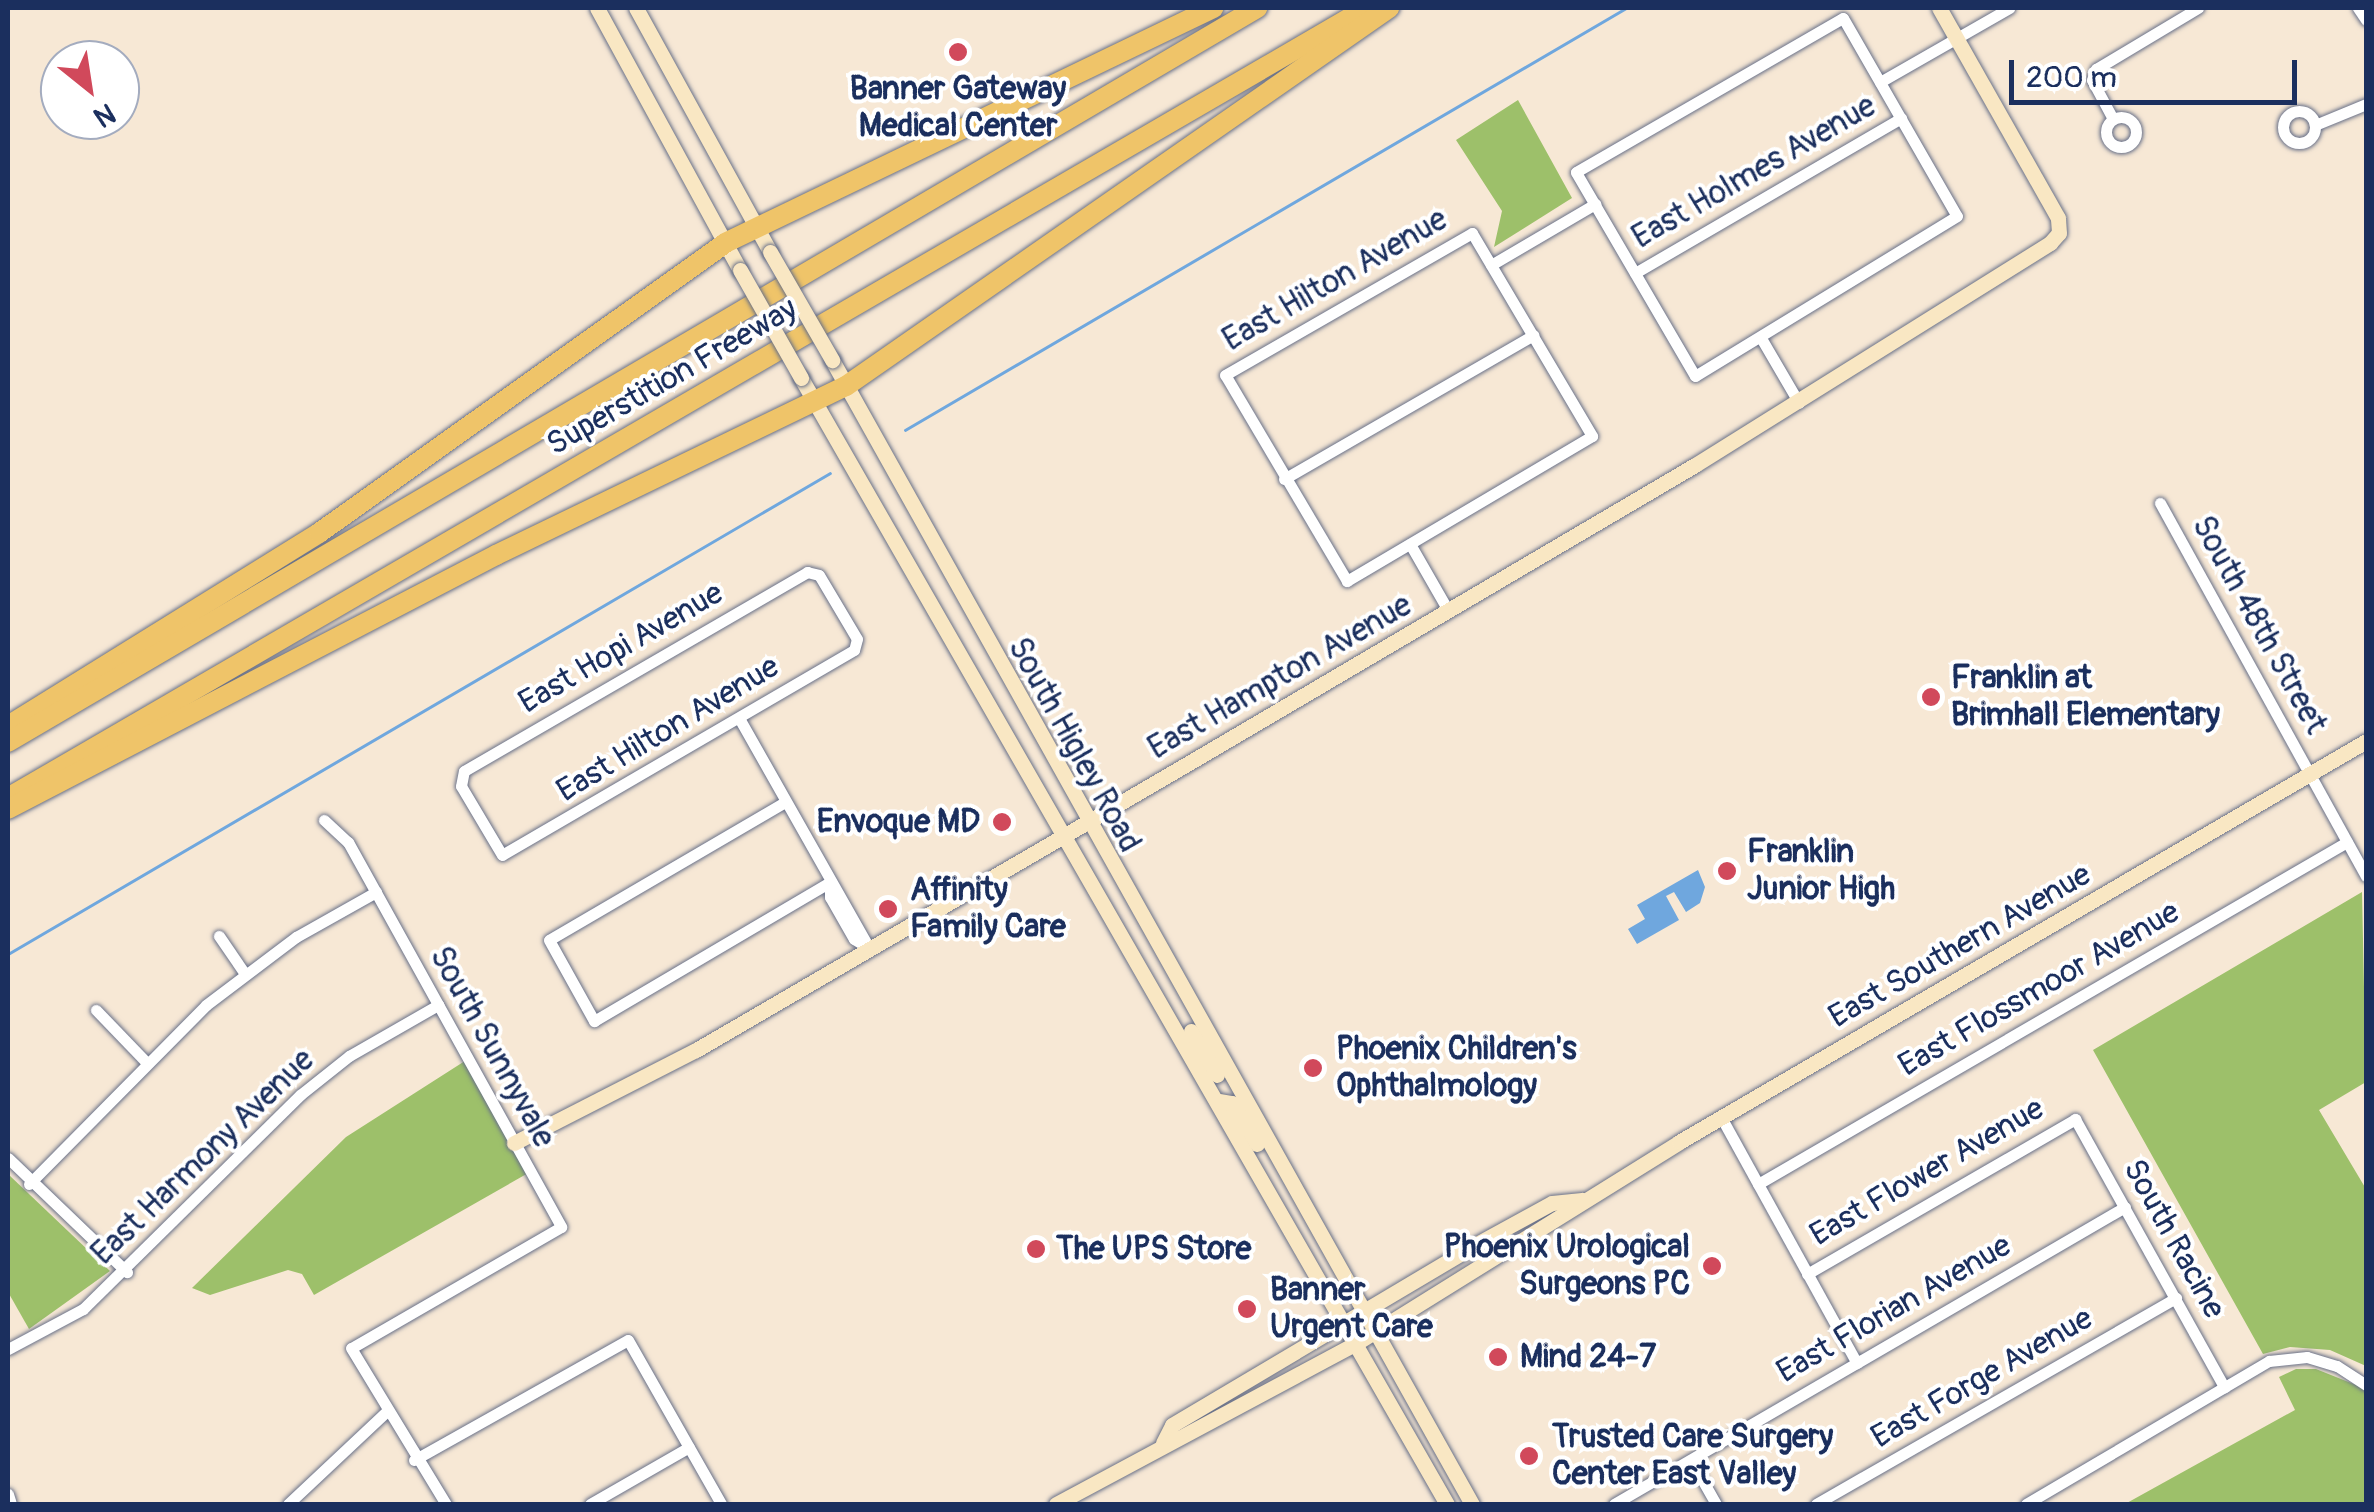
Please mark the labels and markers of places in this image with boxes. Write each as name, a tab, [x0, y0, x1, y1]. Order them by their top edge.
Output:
marker: Banner Gateway Medical Center	[945, 39, 971, 65]
place label: Banner Gateway Medical Center	[850, 71, 1066, 146]
place label: Franklin at Brimhall Elementary	[1951, 660, 2220, 735]
marker: Franklin at Brimhall Elementary	[1920, 686, 1942, 708]
place label: Envoque MD	[817, 803, 980, 841]
marker: Envoque MD	[989, 809, 1015, 835]
place label: Franklin Junior High	[1747, 834, 1895, 909]
marker: Franklin Junior High	[1716, 860, 1738, 882]
place label: Affinity Family Care	[910, 872, 1066, 947]
marker: Affinity Family Care	[875, 896, 901, 922]
place label: Phoenix Children's Ophthalmology	[1336, 1031, 1576, 1106]
marker: Phoenix Children's Ophthalmology	[1300, 1055, 1326, 1081]
place label: Phoenix Urological Surgeons PC	[1444, 1229, 1690, 1304]
place label: The UPS Store	[1056, 1230, 1251, 1268]
marker: The UPS Store	[1025, 1238, 1047, 1260]
marker: Phoenix Urological Surgeons PC	[1699, 1253, 1725, 1279]
place label: Banner Urgent Care	[1270, 1272, 1433, 1347]
marker: Banner Urgent Care	[1234, 1296, 1260, 1322]
place label: Mind 24-7	[1520, 1338, 1656, 1376]
marker: Mind 24-7	[1485, 1344, 1511, 1370]
place label: Trusted Care Surgery Center East Valley	[1552, 1419, 1833, 1494]
marker: Trusted Care Surgery Center East Valley	[1516, 1443, 1542, 1469]

